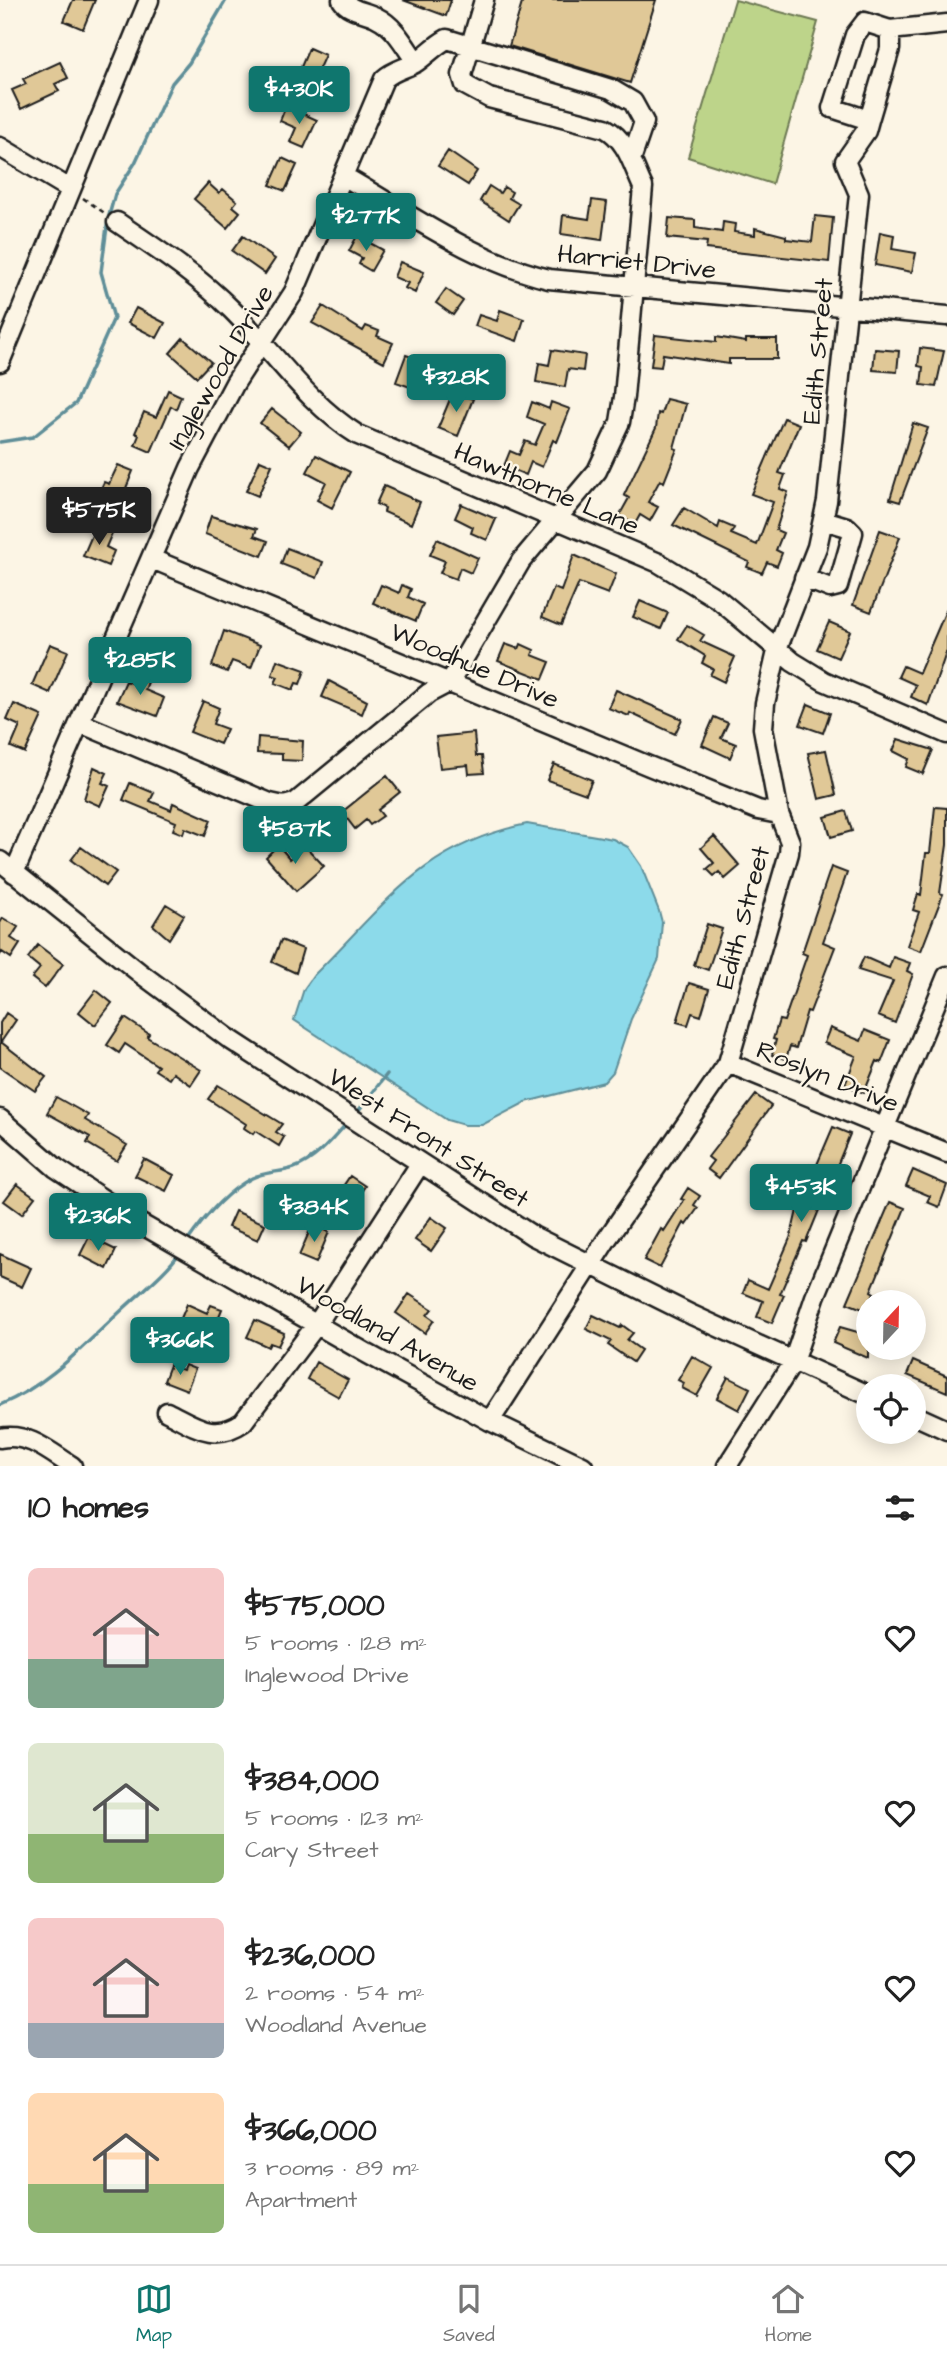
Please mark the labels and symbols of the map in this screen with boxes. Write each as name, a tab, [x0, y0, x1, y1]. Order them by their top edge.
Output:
pin: $430K	[250, 66, 348, 126]
pin: $277K	[317, 194, 415, 253]
street label: Harriet Drive	[556, 236, 718, 288]
street label: Edith Street	[794, 276, 842, 426]
street label: Inglewood Drive	[159, 278, 284, 458]
pin: $328K	[407, 354, 505, 414]
street label: Hawthorne Lane	[448, 434, 645, 544]
pin: $575K	[50, 488, 148, 547]
street label: Woodhue Drive	[385, 614, 565, 718]
pin: $285K	[91, 638, 189, 697]
pin: $587K	[246, 806, 344, 866]
street label: Edith Street	[707, 841, 779, 993]
street label: Roslyn Drive	[750, 1032, 904, 1124]
street label: West Front Street	[321, 1059, 537, 1217]
pin: $453K	[752, 1164, 850, 1224]
pin: $384K	[265, 1184, 363, 1244]
pin: $236K	[49, 1194, 147, 1253]
street label: Woodland Avenue	[289, 1267, 486, 1401]
north arrow	[856, 1290, 926, 1360]
pin: $366K	[131, 1318, 229, 1377]

